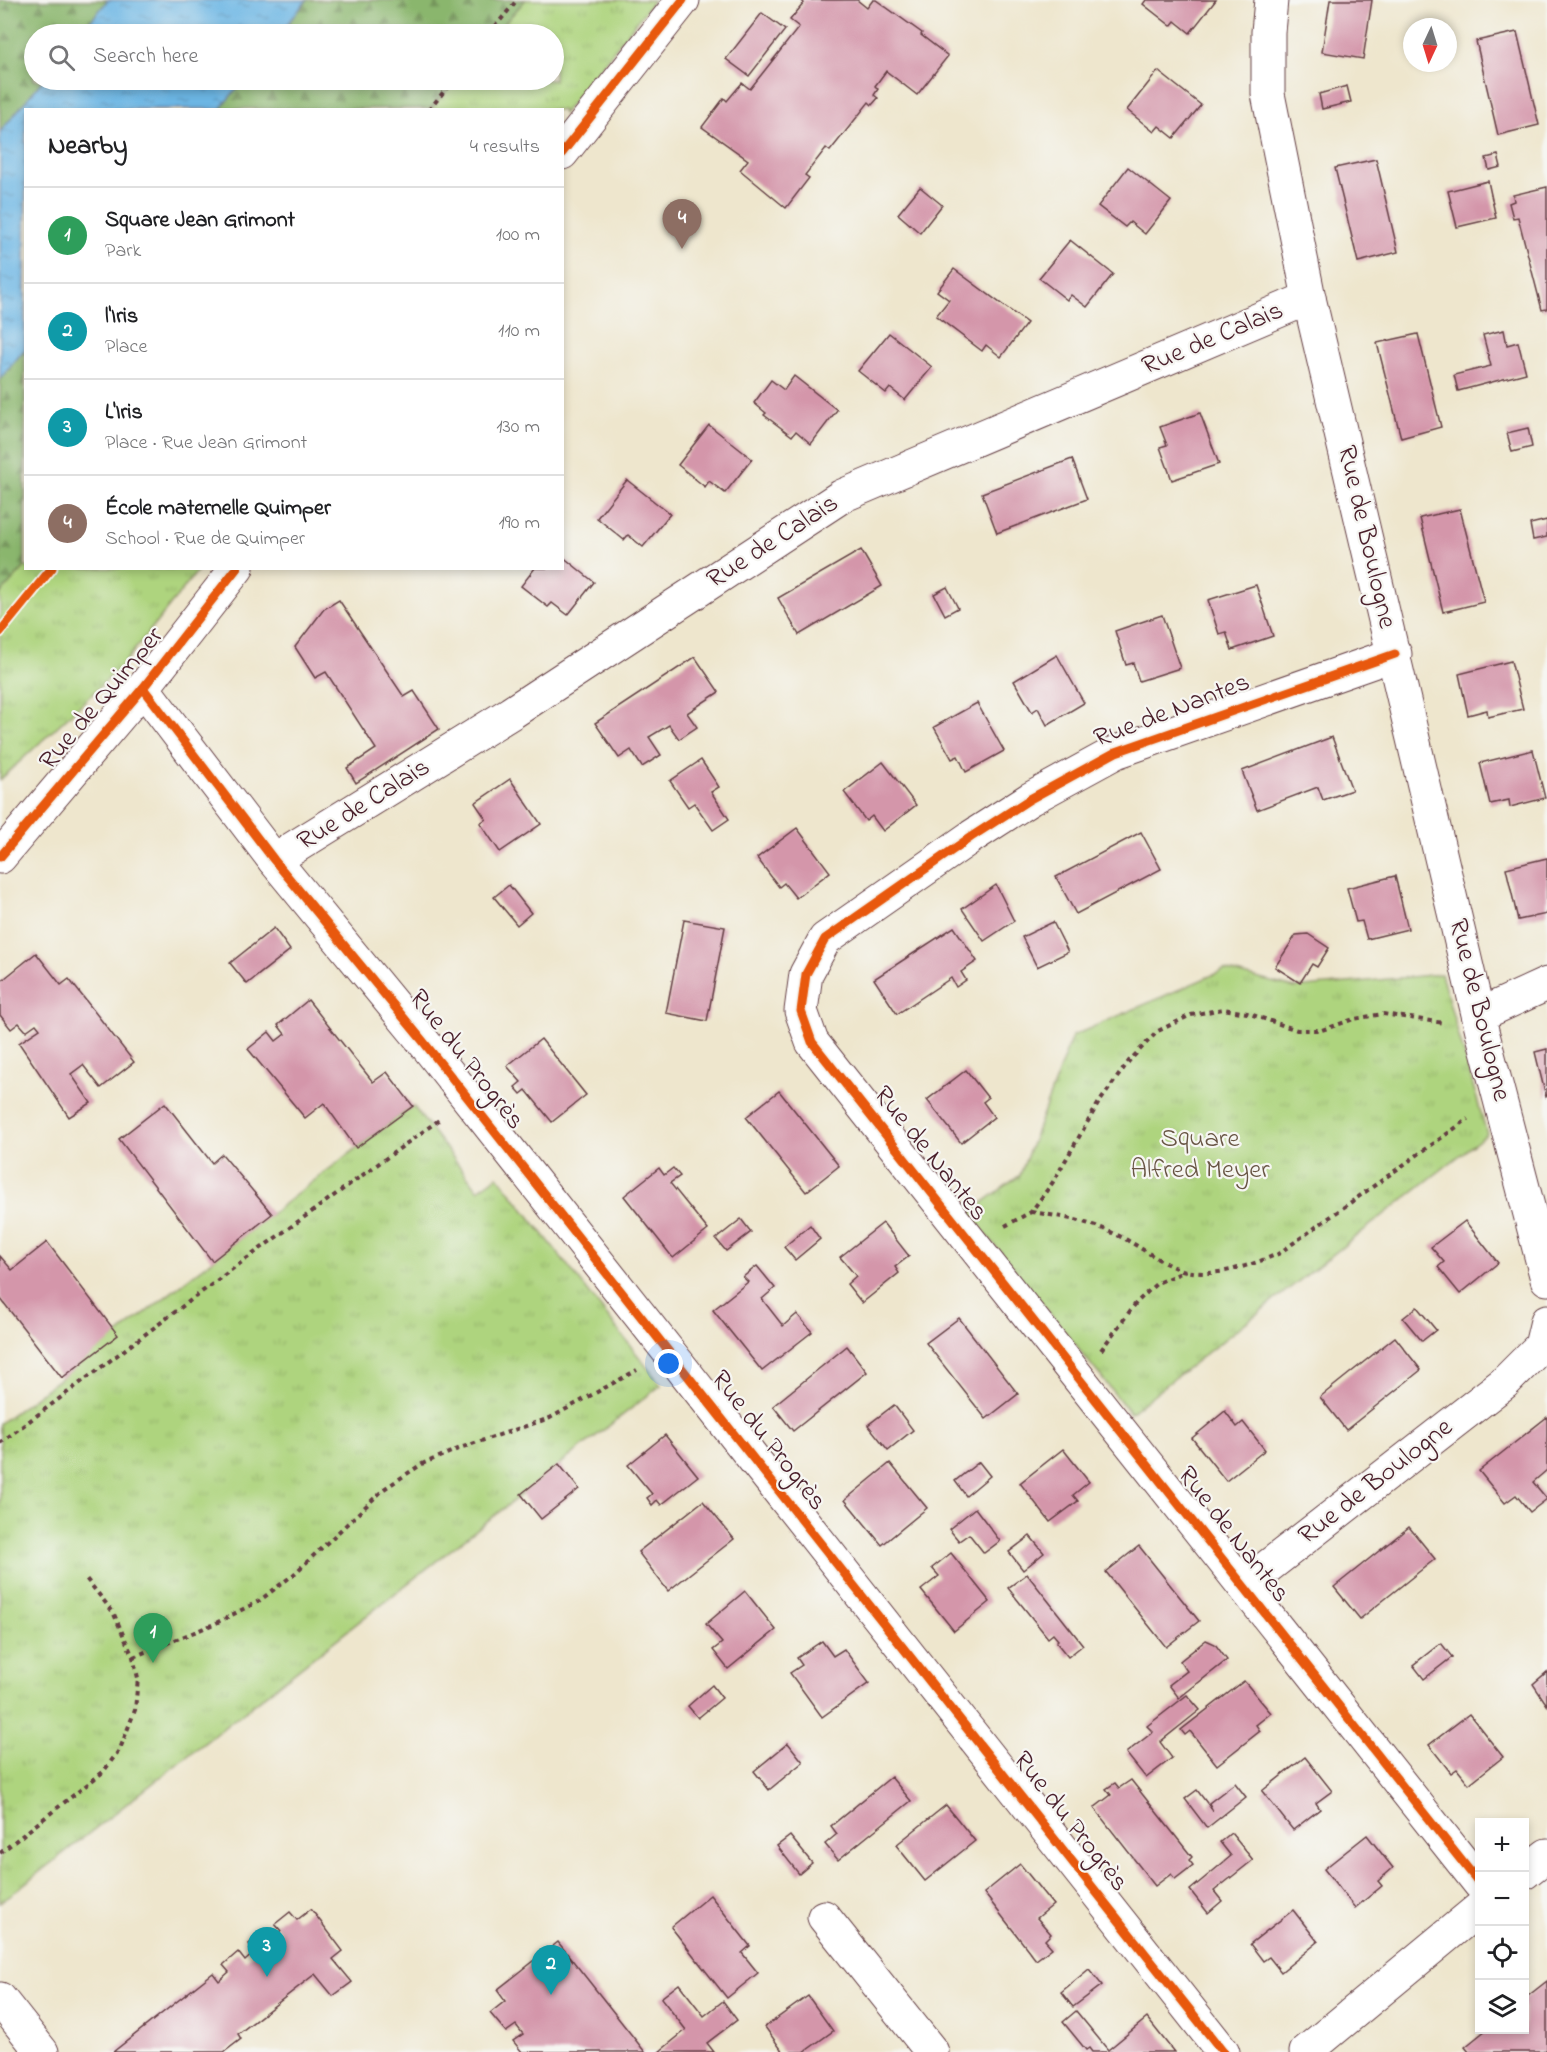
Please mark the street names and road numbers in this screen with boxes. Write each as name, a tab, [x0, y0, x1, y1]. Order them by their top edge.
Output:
street label: Rue de Calais	[1136, 292, 1290, 386]
street label: Rue de Boulogne	[1326, 442, 1406, 633]
street label: Rue de Calais	[699, 485, 847, 599]
street label: Rue de Quimper	[30, 618, 174, 779]
street label: Rue de Nantes	[1088, 663, 1256, 759]
street label: Rue de Calais	[290, 749, 438, 861]
street label: Rue de Boulogne	[1437, 915, 1521, 1106]
street label: Rue du Progrès	[399, 981, 533, 1139]
street label: Rue de Nantes	[863, 1078, 997, 1230]
street label: Rue du Progrès	[701, 1362, 835, 1520]
street label: Rue de Boulogne	[1290, 1409, 1462, 1555]
street label: Rue de Nantes	[1167, 1458, 1299, 1612]
street label: Rue du Progrès	[1003, 1743, 1137, 1901]

